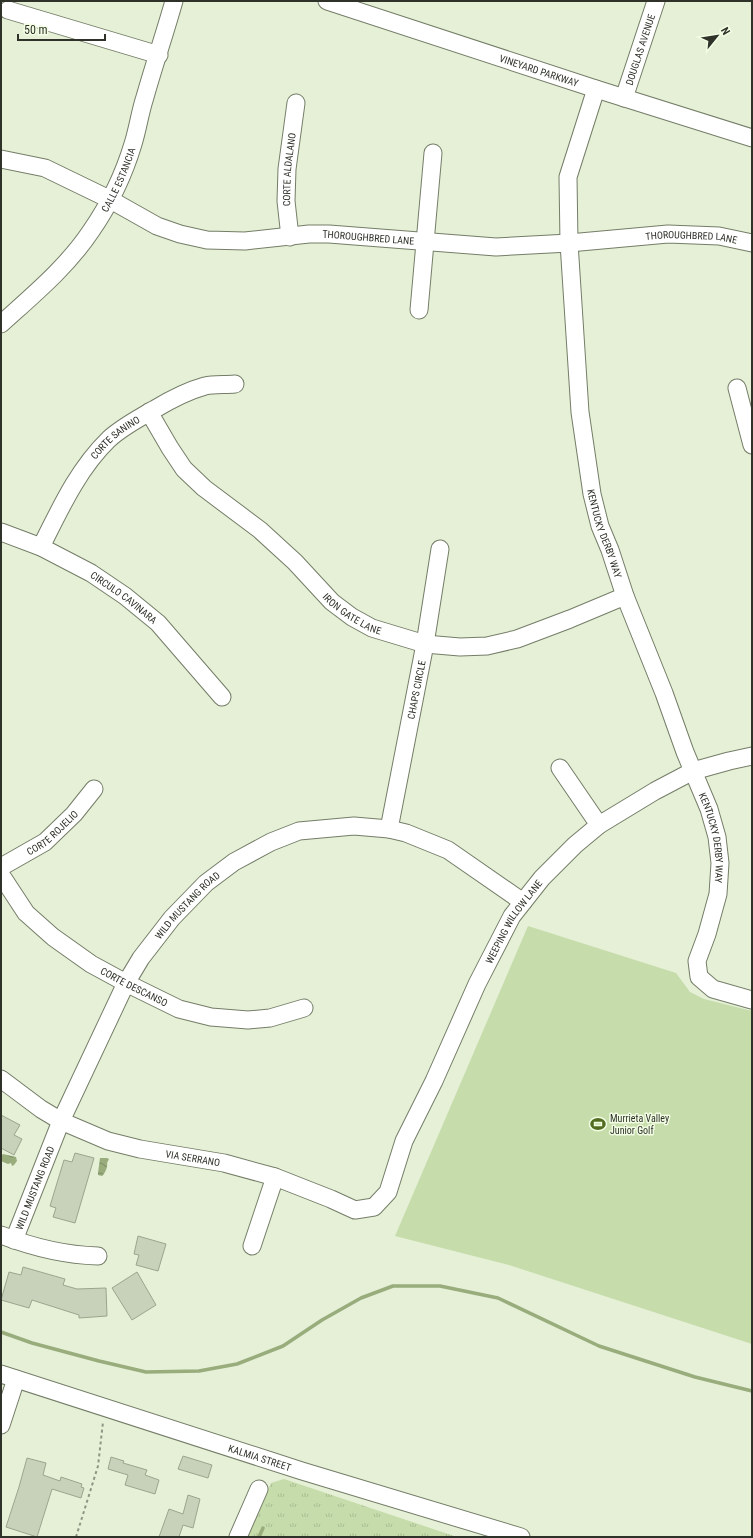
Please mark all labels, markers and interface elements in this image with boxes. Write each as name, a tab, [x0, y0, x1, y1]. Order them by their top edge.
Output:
street label: DOUGLAS AVENUE	[624, 13, 657, 87]
scale bar	[18, 16, 105, 42]
north arrow	[697, 16, 737, 56]
text: 50 m	[24, 23, 48, 37]
text: N	[718, 25, 733, 38]
street label: VINEYARD PARKWAY	[498, 53, 580, 89]
street label: CORTE ALDALANO	[281, 132, 298, 207]
street label: CALLE ESTANCIA	[99, 146, 138, 214]
street label: THOROUGHBRED LANE	[322, 229, 415, 247]
street label: THOROUGHBRED LANE	[645, 229, 738, 246]
street label: CORTE SANINO	[89, 414, 142, 461]
street label: KENTUCKY DERBY WAY	[585, 488, 624, 580]
street label: CIRCULO CAVINARA	[88, 569, 159, 626]
street label: IRON GATE LANE	[321, 591, 383, 637]
street label: CHAPS CIRCLE	[406, 659, 428, 720]
street label: KENTUCKY DERBY WAY	[697, 791, 725, 884]
street label: CORTE ROJELIO	[25, 808, 80, 857]
street label: WILD MUSTANG ROAD	[153, 870, 222, 941]
street label: WEEPING WILLOW LANE	[484, 878, 544, 965]
street label: CORTE DESCANSO	[99, 965, 169, 1009]
place label: Murrieta Valley Junior Golf	[610, 1113, 669, 1136]
sports icon: Murrieta Valley Junior Golf	[589, 1115, 607, 1133]
street label: WILD MUSTANG ROAD	[14, 1144, 57, 1232]
street label: VIA SERRANO	[165, 1148, 221, 1168]
street label: KALMIA STREET	[227, 1443, 292, 1473]

